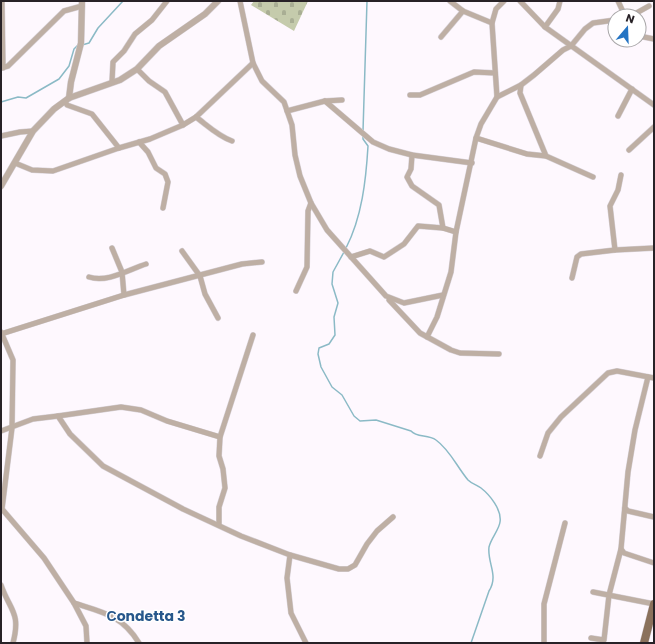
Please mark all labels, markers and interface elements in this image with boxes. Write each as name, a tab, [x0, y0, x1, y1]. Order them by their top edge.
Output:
north arrow	[607, 8, 647, 48]
text: N	[624, 10, 637, 27]
district label: Сondetta 3	[107, 606, 185, 626]

